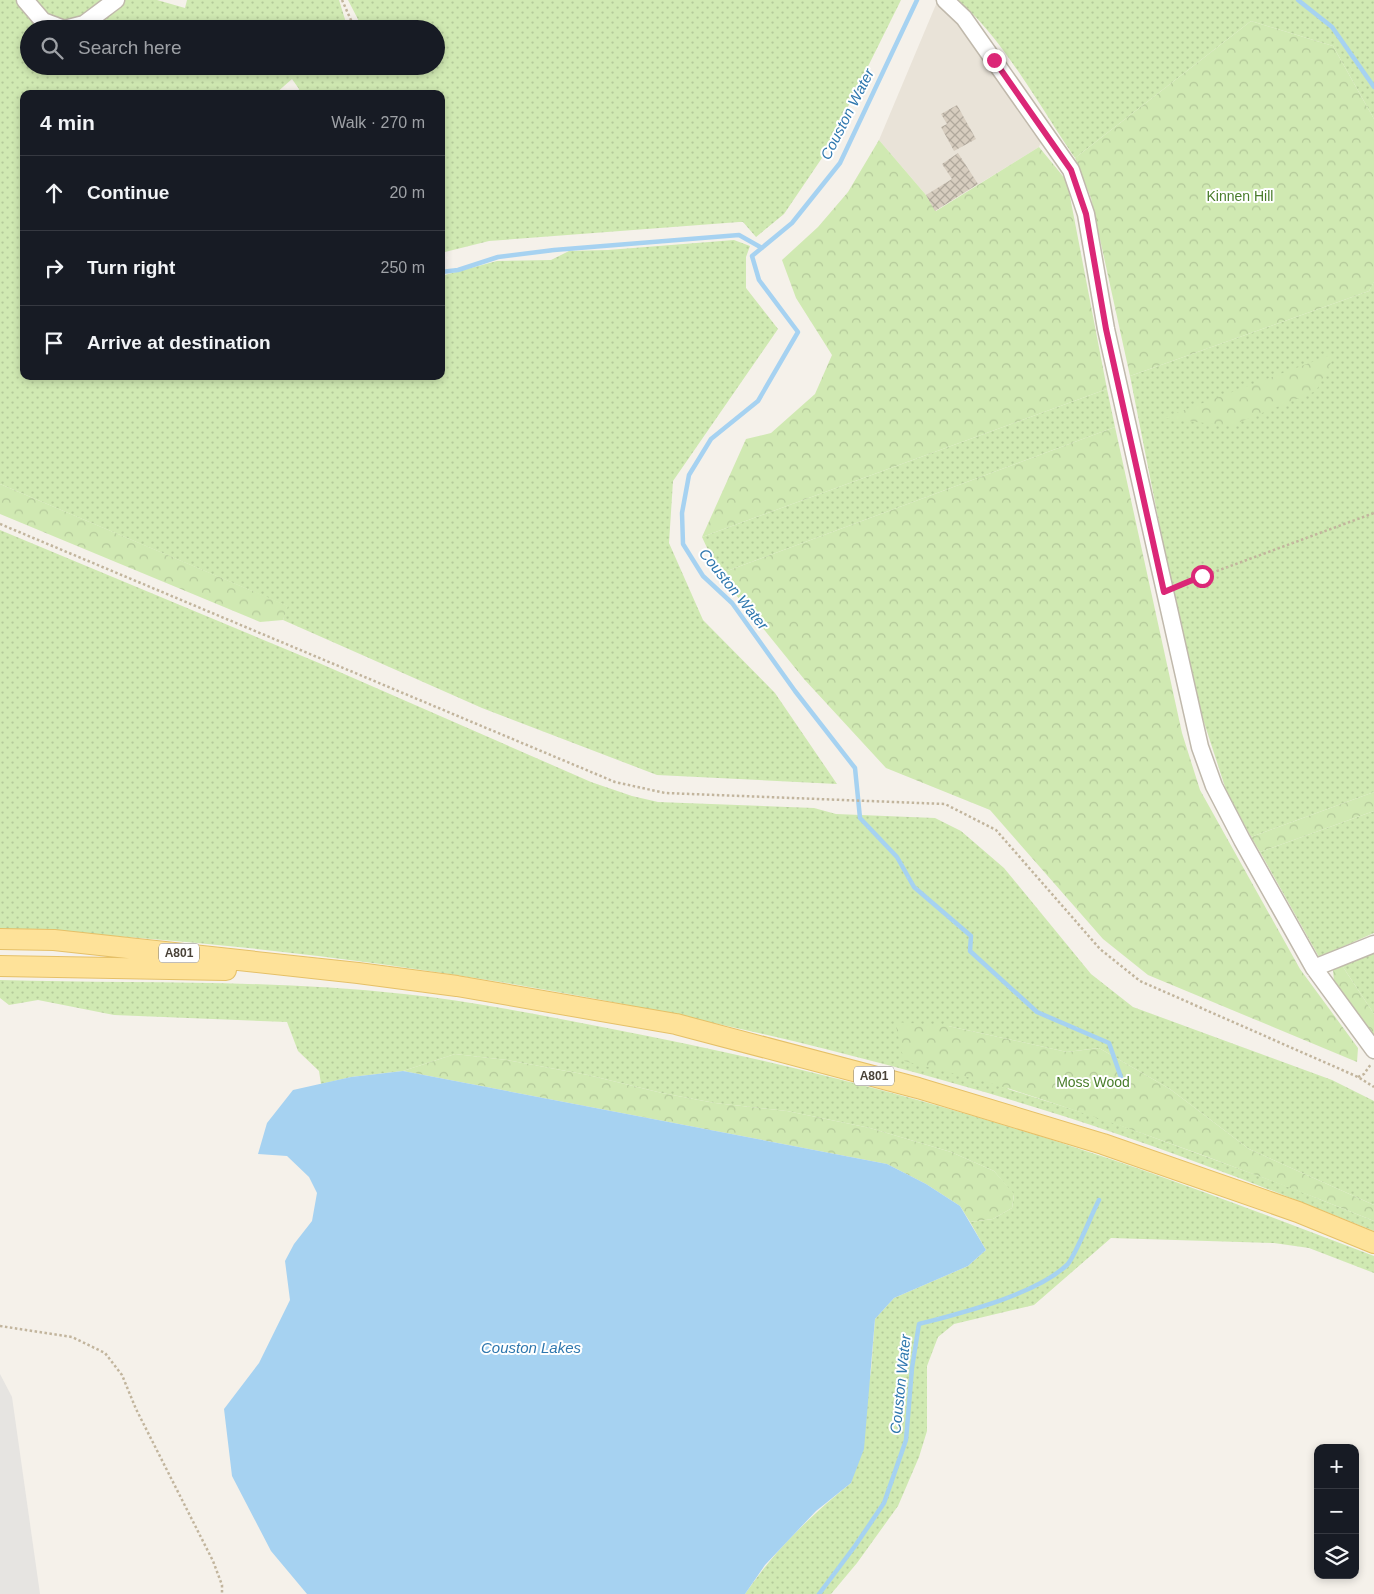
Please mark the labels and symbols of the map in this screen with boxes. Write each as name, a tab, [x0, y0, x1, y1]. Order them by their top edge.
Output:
route end	[983, 49, 1006, 72]
water label: Couston Water	[817, 65, 878, 162]
park label: Kinnen Hill	[1207, 188, 1273, 204]
water label: Couston Water	[696, 545, 773, 634]
route start	[1191, 565, 1214, 588]
road number: A801	[159, 944, 199, 962]
road number: A801	[854, 1066, 894, 1086]
park label: Moss Wood	[1056, 1074, 1130, 1090]
water label: Couston Water	[886, 1333, 914, 1435]
water label: Couston Lakes	[481, 1339, 582, 1356]

